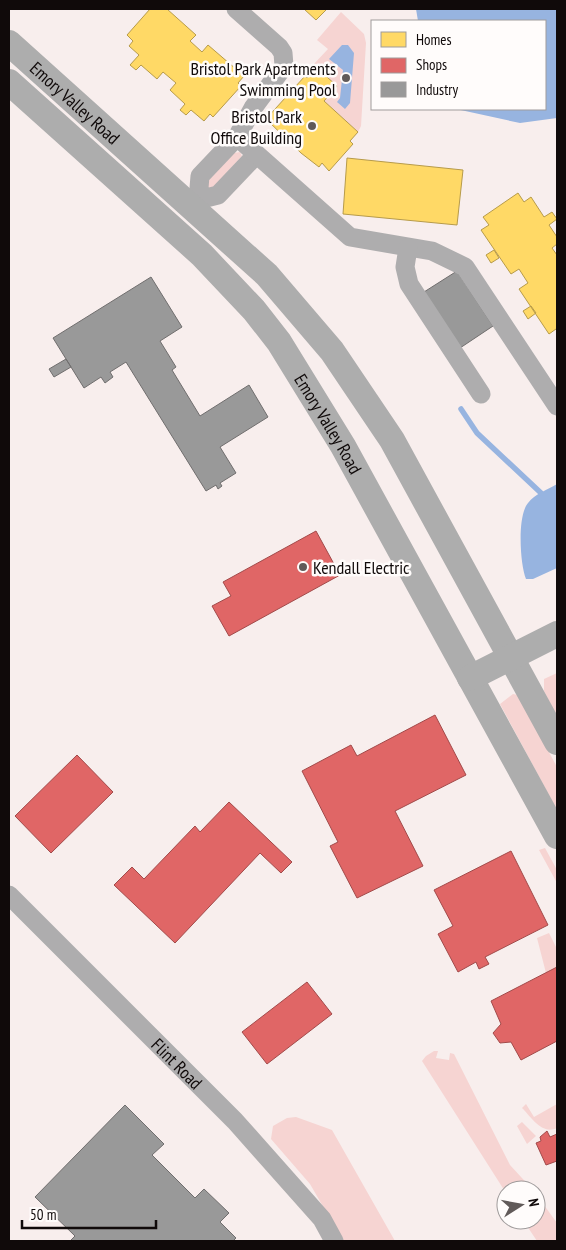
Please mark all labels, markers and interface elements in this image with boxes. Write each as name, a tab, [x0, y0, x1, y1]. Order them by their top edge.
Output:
legend	[371, 20, 546, 110]
text: Homes	[416, 30, 452, 49]
text: Shops	[416, 55, 447, 74]
street label: Emory Valley Road	[25, 56, 125, 149]
place label: Bristol Park Apartments Swimming Pool	[190, 57, 337, 101]
marker: Bristol Park Apartments Swimming Pool	[340, 72, 352, 84]
text: Industry	[416, 80, 458, 99]
place label: Bristol Park Office Building	[211, 105, 302, 149]
marker: Bristol Park Office Building	[306, 120, 318, 132]
street label: Emory Valley Road	[290, 369, 367, 478]
place label: Kendall Electric	[313, 556, 410, 579]
marker: Kendall Electric	[297, 561, 309, 573]
street label: Flint Road	[147, 1033, 208, 1094]
north arrow	[496, 1180, 546, 1230]
text: N	[524, 1197, 543, 1208]
scale bar	[22, 1198, 156, 1230]
text: 50 m	[30, 1205, 56, 1224]

